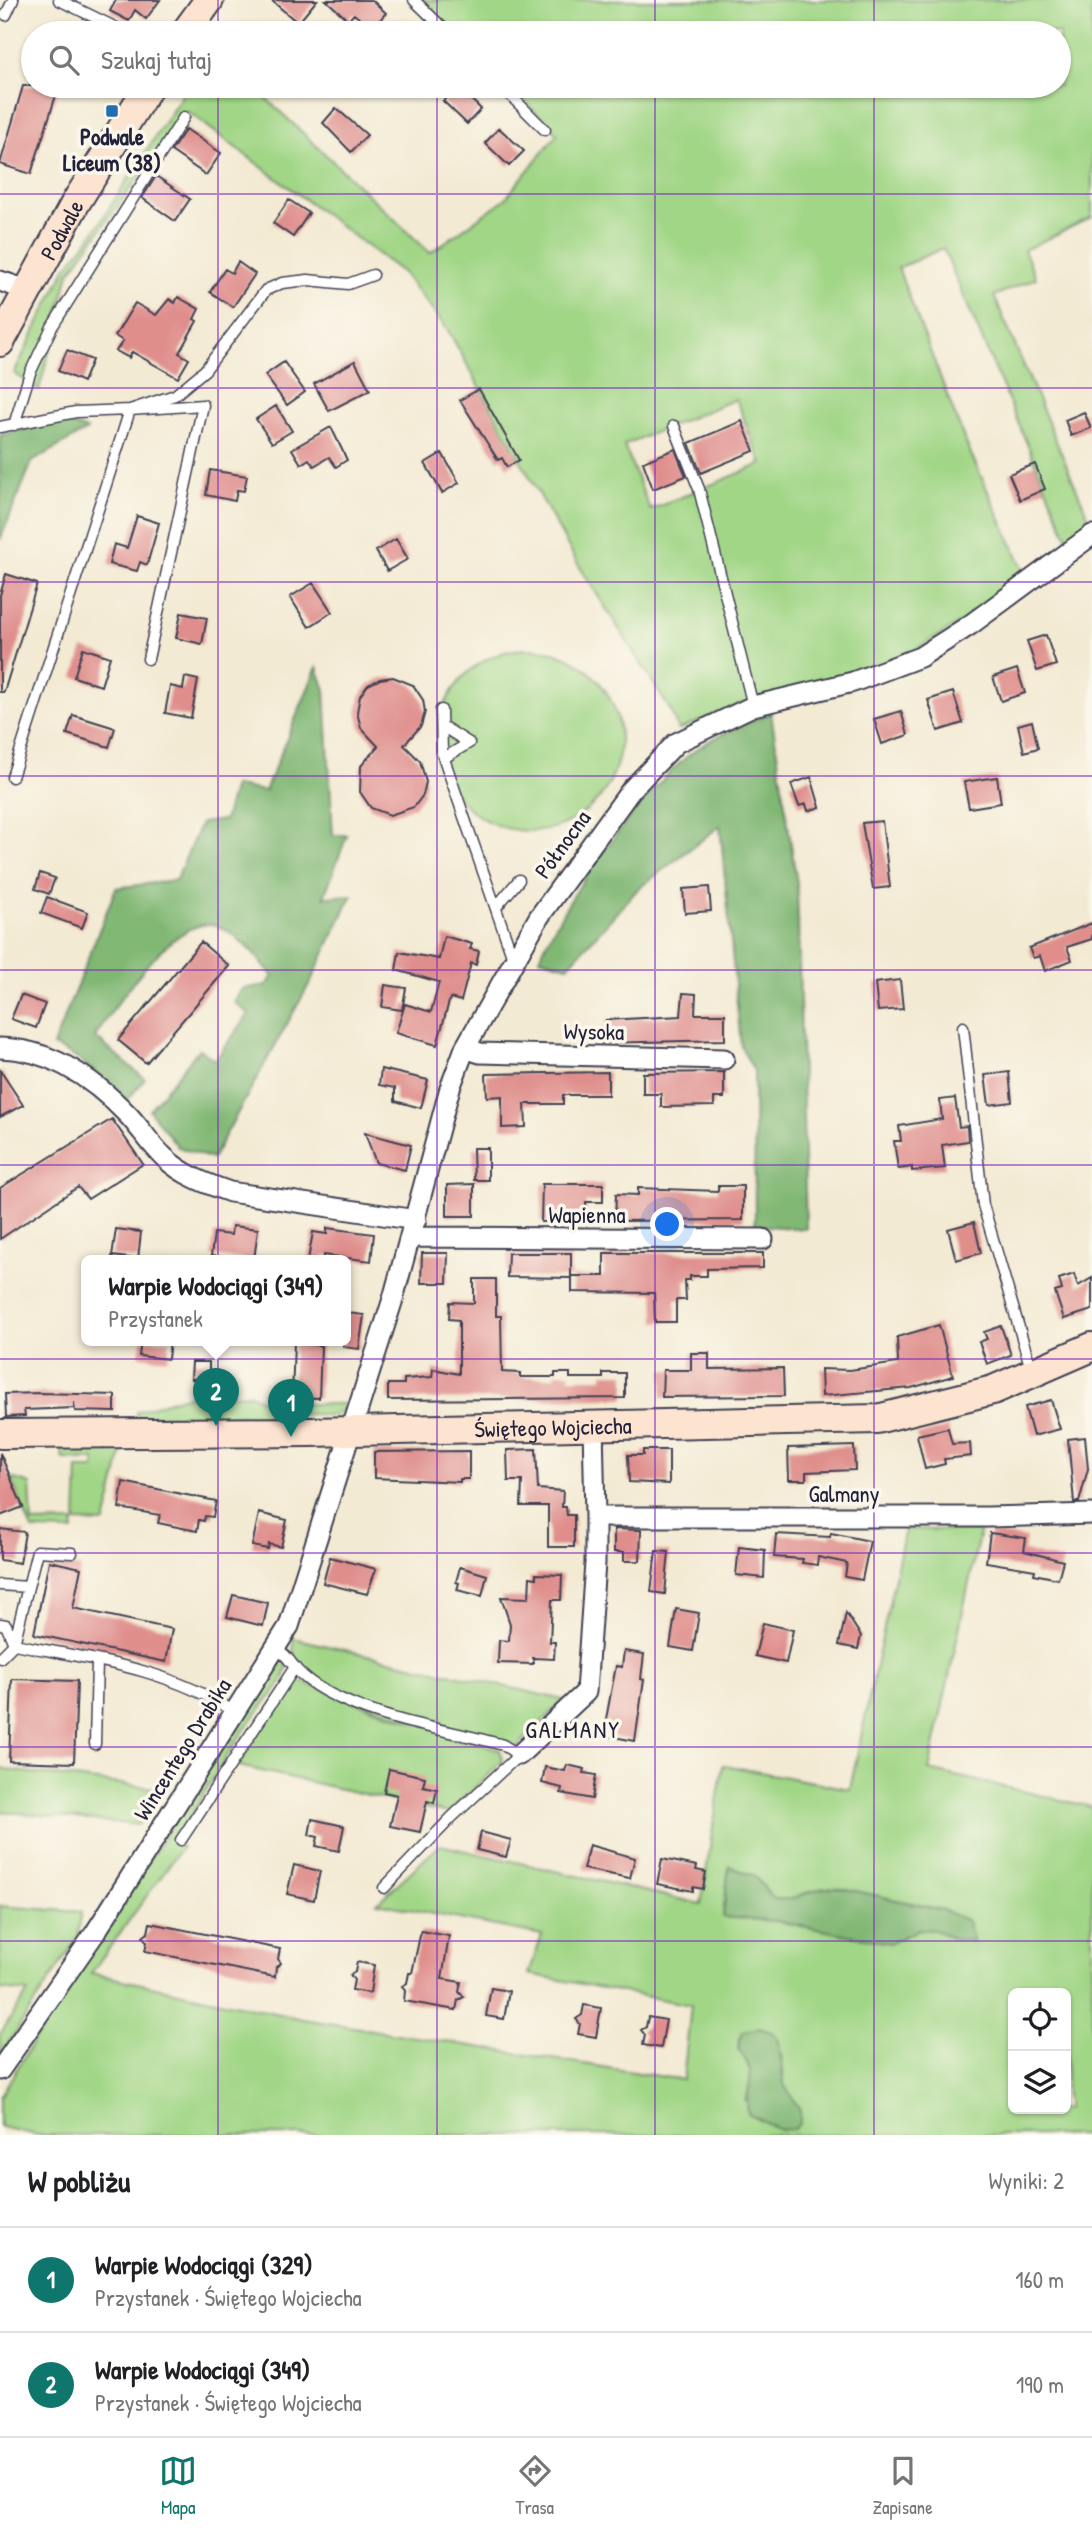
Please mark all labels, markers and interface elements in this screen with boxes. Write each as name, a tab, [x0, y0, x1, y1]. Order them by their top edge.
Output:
search box	[21, 21, 1071, 98]
icon: search	[45, 41, 83, 79]
text: Szukaj tutaj	[101, 42, 212, 77]
marker: Podwale Liceum (38)	[104, 103, 120, 119]
place label: Podwale Liceum (38)	[63, 121, 161, 178]
street label: Podwale	[32, 194, 90, 265]
street label: Północna	[527, 804, 597, 884]
street label: Wysoka	[563, 1015, 625, 1047]
street label: Wapienna	[548, 1199, 626, 1230]
your location	[650, 1207, 684, 1241]
popup	[81, 1255, 351, 1346]
text: Warpie Wodociągi (349)	[108, 1268, 324, 1303]
text: Przystanek	[108, 1303, 203, 1334]
pin: 2	[193, 1368, 239, 1426]
pin: 1	[268, 1379, 314, 1437]
street label: Świętego Wojciecha	[474, 1409, 632, 1444]
street label: Galmany	[809, 1478, 880, 1509]
street label: Wincentego Drabika	[126, 1672, 238, 1826]
district label: GALMANY	[525, 1713, 621, 1745]
map controls	[1008, 1988, 1071, 2114]
button: locate	[1008, 1988, 1071, 2051]
button: layers	[1008, 2051, 1071, 2114]
text: W pobliżu	[28, 2161, 130, 2201]
text: Wyniki: 2	[988, 2165, 1064, 2196]
text: Warpie Wodociągi (329)	[95, 2247, 313, 2282]
text: 1	[47, 2264, 55, 2295]
text: 160 m	[1015, 2264, 1064, 2295]
text: Przystanek · Świętego Wojciecha	[95, 2282, 362, 2313]
text: Warpie Wodociągi (349)	[95, 2352, 310, 2387]
text: 2	[46, 2369, 56, 2400]
text: 190 m	[1016, 2369, 1064, 2400]
text: Przystanek · Świętego Wojciecha	[95, 2387, 362, 2418]
tab: Mapa	[159, 2452, 197, 2520]
tab: Trasa	[516, 2452, 554, 2520]
tab: Zapisane	[872, 2452, 933, 2520]

